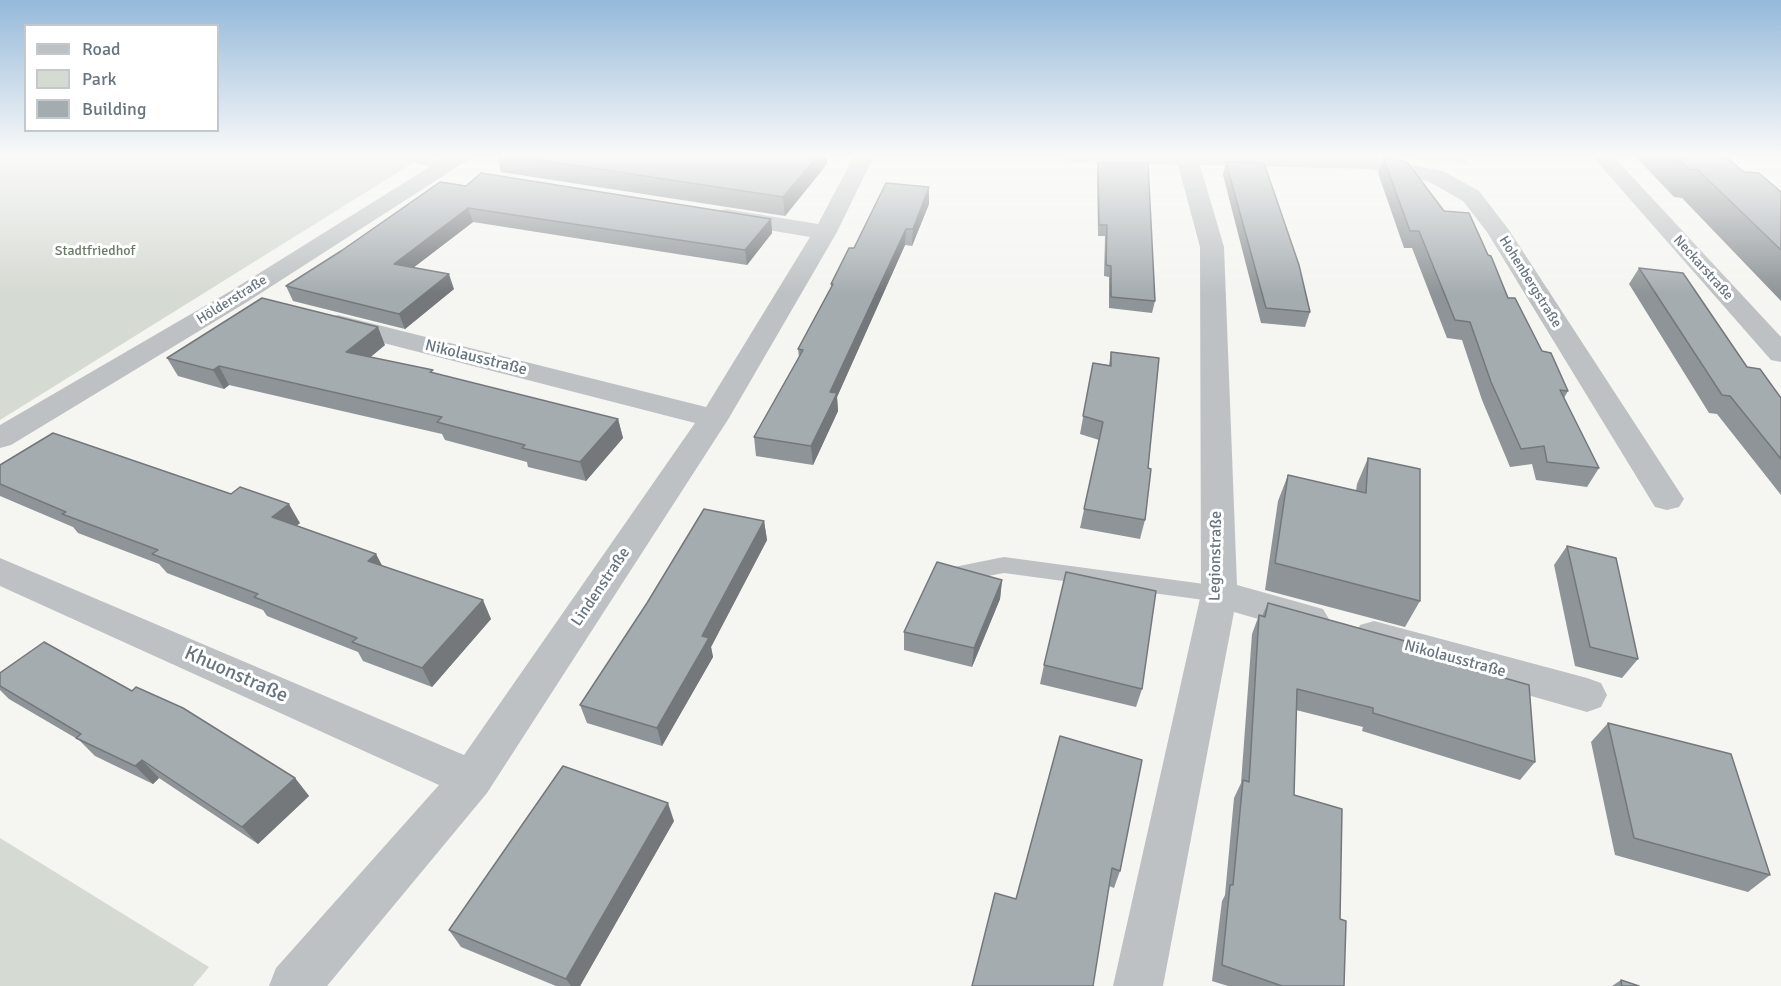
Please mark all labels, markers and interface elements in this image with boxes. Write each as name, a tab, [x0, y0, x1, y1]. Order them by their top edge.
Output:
legend	[24, 24, 219, 132]
text: Road	[82, 38, 121, 60]
text: Park	[82, 68, 117, 90]
text: Building	[82, 98, 146, 120]
street label: Neckarstraße	[1670, 232, 1736, 304]
street label: Hohenbergstraße	[1495, 233, 1565, 331]
park label: Stadtfriedhof	[55, 243, 135, 259]
street label: Hölderstraße	[194, 272, 270, 328]
street label: Nikolausstraße	[423, 336, 529, 380]
street label: Legionstraße	[1206, 511, 1226, 601]
street label: Lindenstraße	[568, 544, 634, 630]
street label: Nikolausstraße	[1402, 636, 1508, 682]
street label: Khuonstraße	[181, 642, 291, 708]

